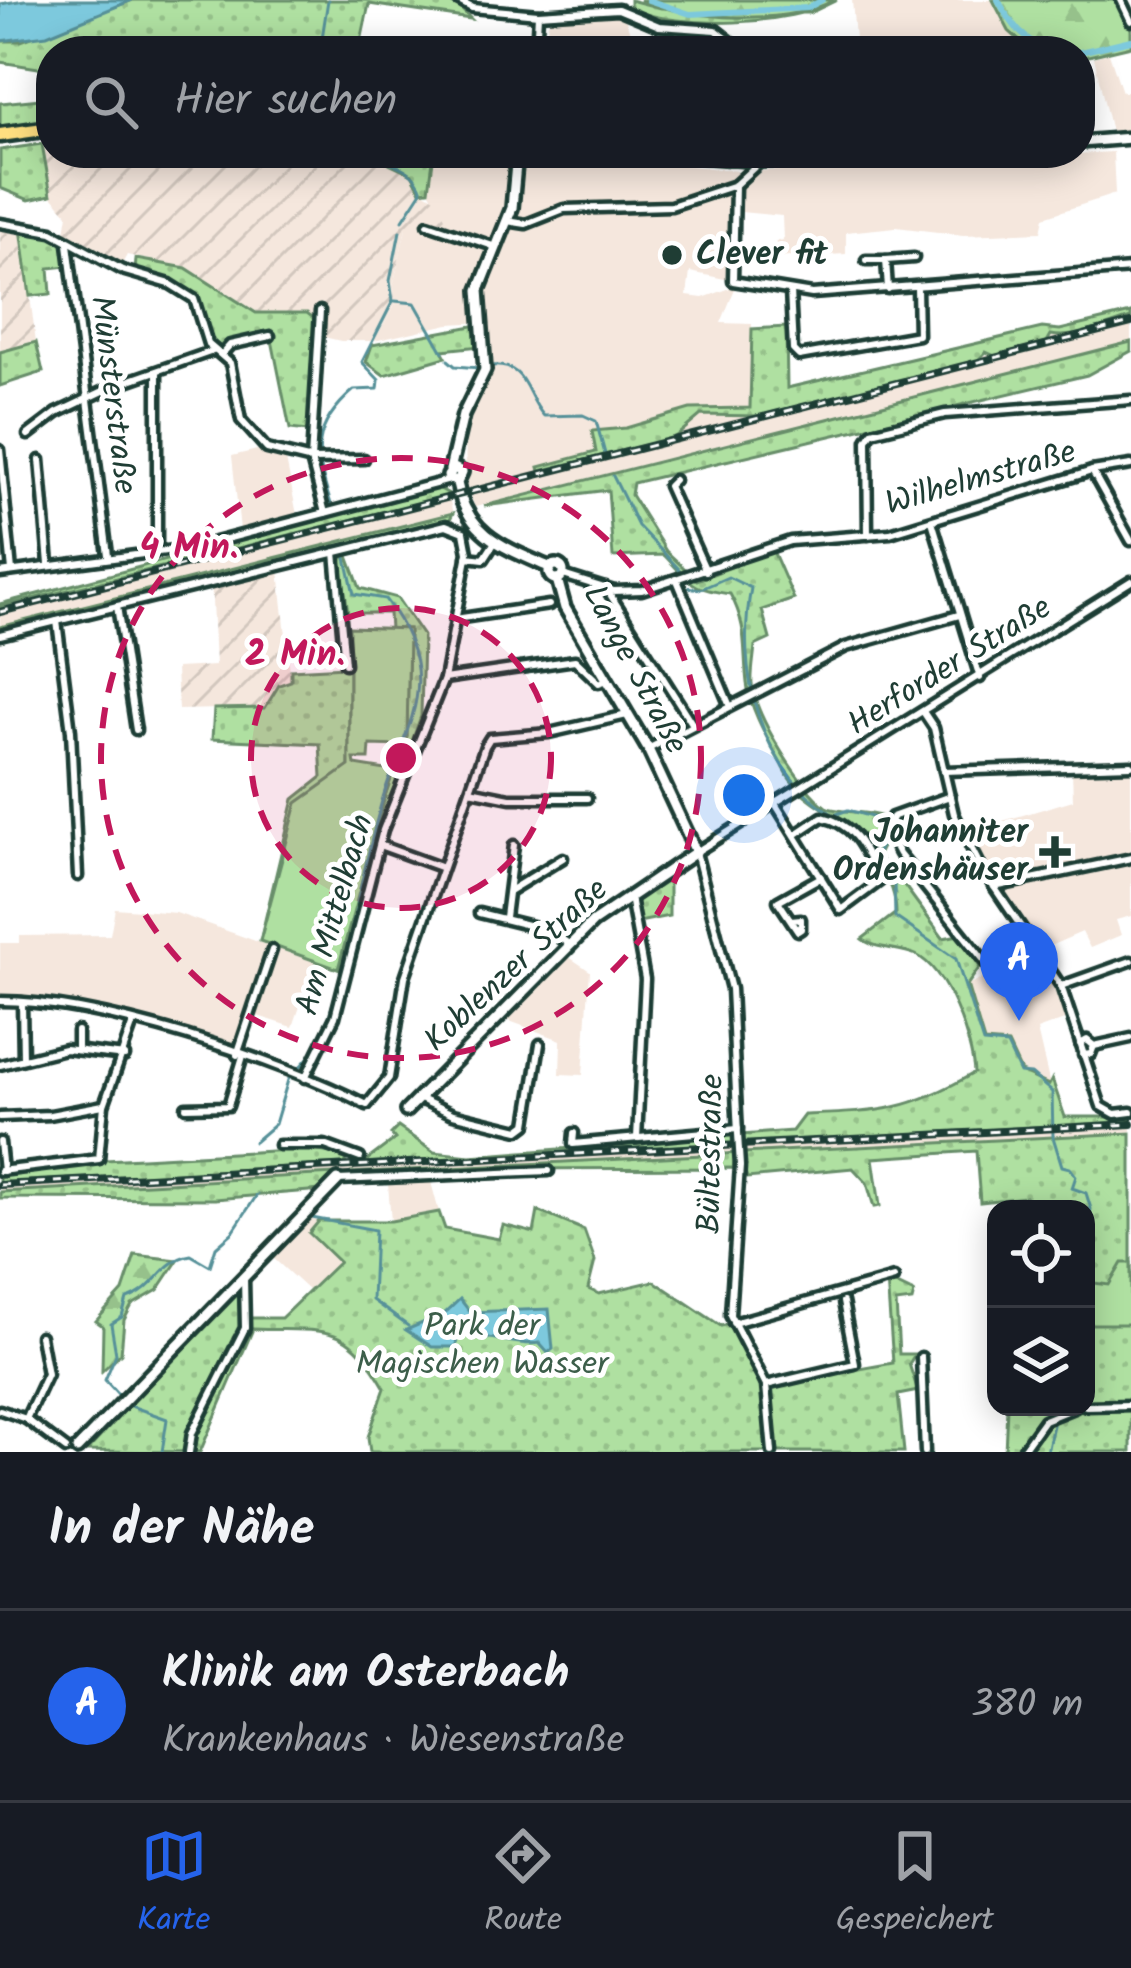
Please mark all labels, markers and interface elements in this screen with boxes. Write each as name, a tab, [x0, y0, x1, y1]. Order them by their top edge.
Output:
search box	[36, 36, 1095, 168]
text: Hier suchen	[174, 66, 397, 138]
icon: search	[78, 69, 144, 135]
place label: Clever fit	[696, 229, 829, 282]
marker: Clever fit	[659, 242, 685, 268]
street label: Münsterstraße	[74, 293, 150, 497]
street label: Wilhelmstraße	[879, 426, 1083, 531]
text: 4 Min.	[140, 520, 238, 577]
street label: Lange Straße	[567, 576, 701, 765]
street label: Herforder Straße	[837, 583, 1063, 751]
text: 2 Min.	[245, 627, 345, 684]
centre of rings	[380, 737, 422, 779]
your location	[714, 765, 774, 825]
place label: Johanniter Ordenshäuser	[833, 807, 1030, 898]
street label: Am Mittelbach	[282, 808, 390, 1022]
marker: Johanniter Ordenshäuser	[1039, 836, 1071, 868]
street label: Koblenzer Straße	[412, 866, 622, 1066]
pin: A	[980, 922, 1058, 1021]
street label: Bültestraße	[684, 1073, 740, 1234]
map controls	[987, 1200, 1095, 1416]
button: locate	[987, 1200, 1095, 1308]
park label: Park der Magischen Wasser	[356, 1301, 610, 1392]
button: layers	[987, 1308, 1095, 1416]
text: In der Nähe	[48, 1490, 314, 1571]
text: Klinik am Osterbach	[162, 1639, 569, 1711]
text: A	[75, 1675, 99, 1737]
text: 380 m	[971, 1675, 1083, 1737]
text: Krankenhaus · Wiesenstraße	[162, 1711, 624, 1773]
tab: Karte	[137, 1823, 210, 1948]
tab: Route	[484, 1823, 562, 1948]
tab: Gespeichert	[836, 1823, 994, 1948]

